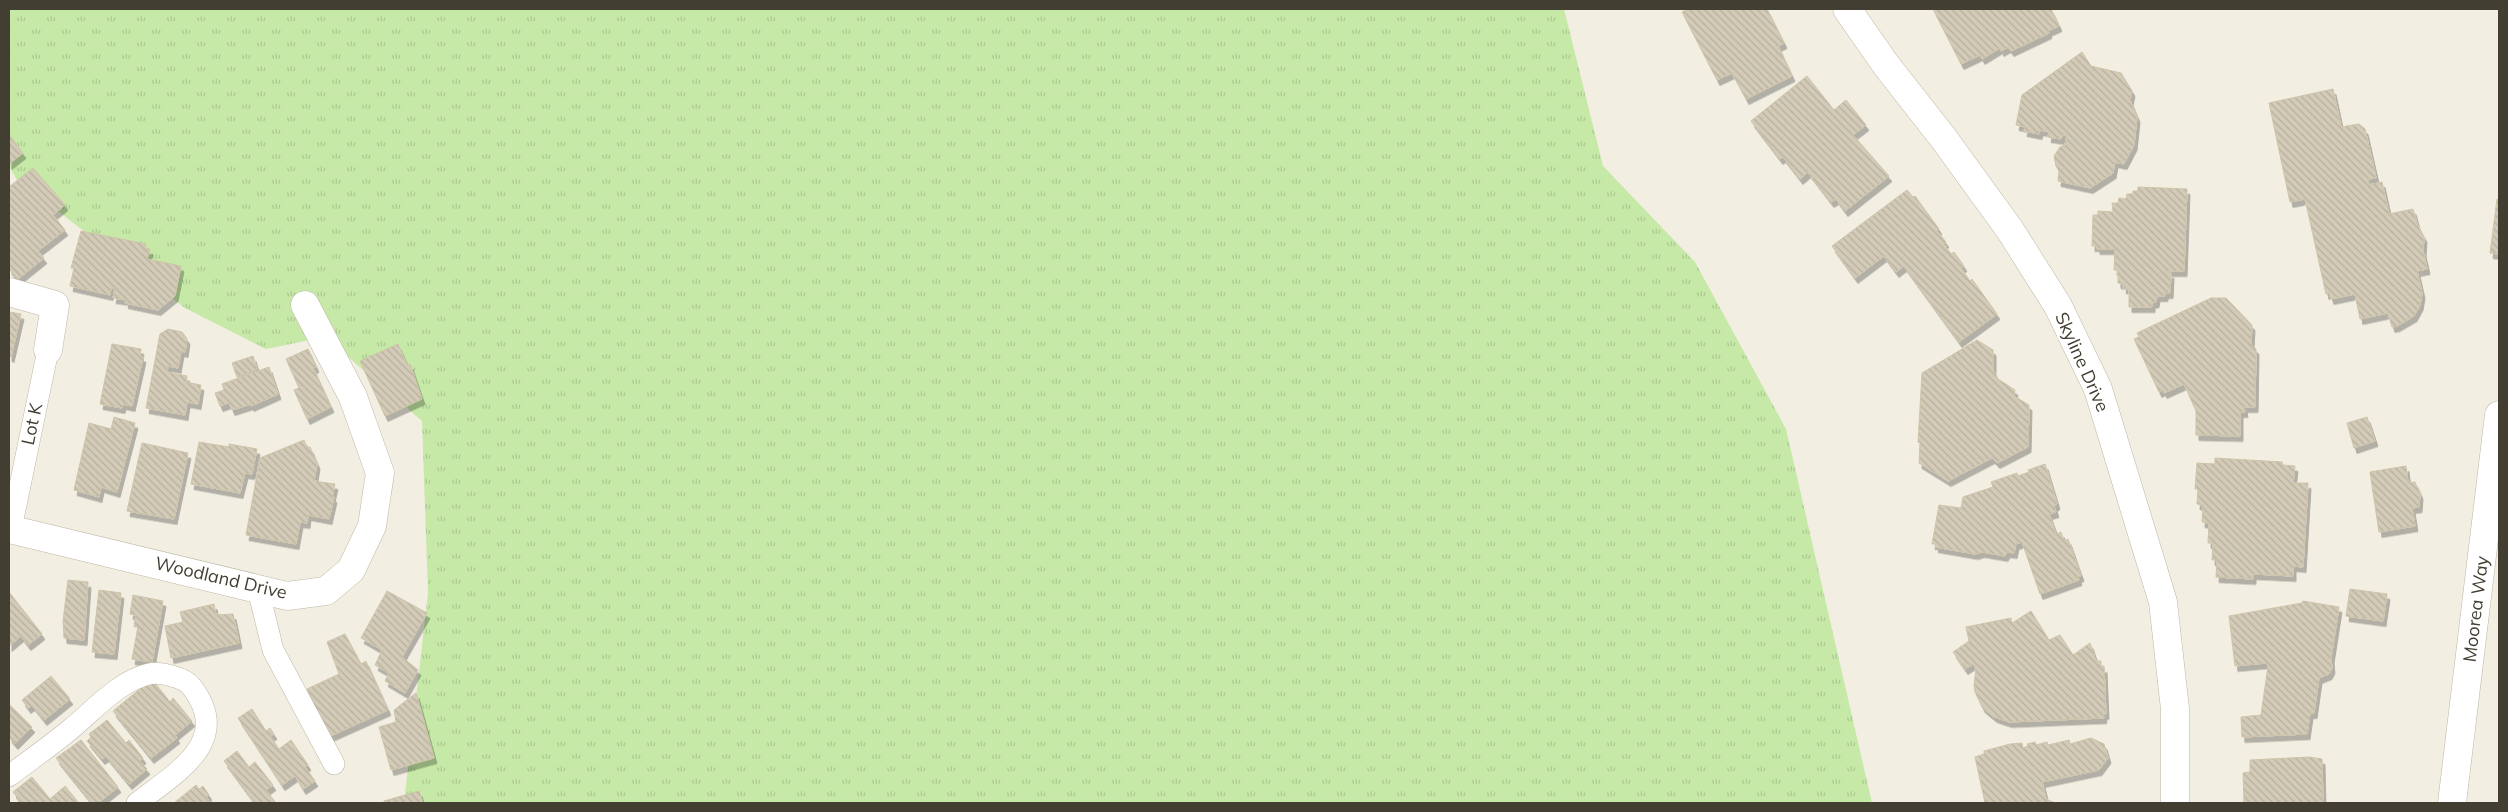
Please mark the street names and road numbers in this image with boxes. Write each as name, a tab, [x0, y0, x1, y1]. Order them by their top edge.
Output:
street label: Skyline Drive	[2050, 308, 2115, 415]
street label: Lot K	[16, 400, 47, 447]
street label: Woodland Drive	[153, 551, 289, 604]
street label: Moorea Way	[2458, 554, 2493, 663]

